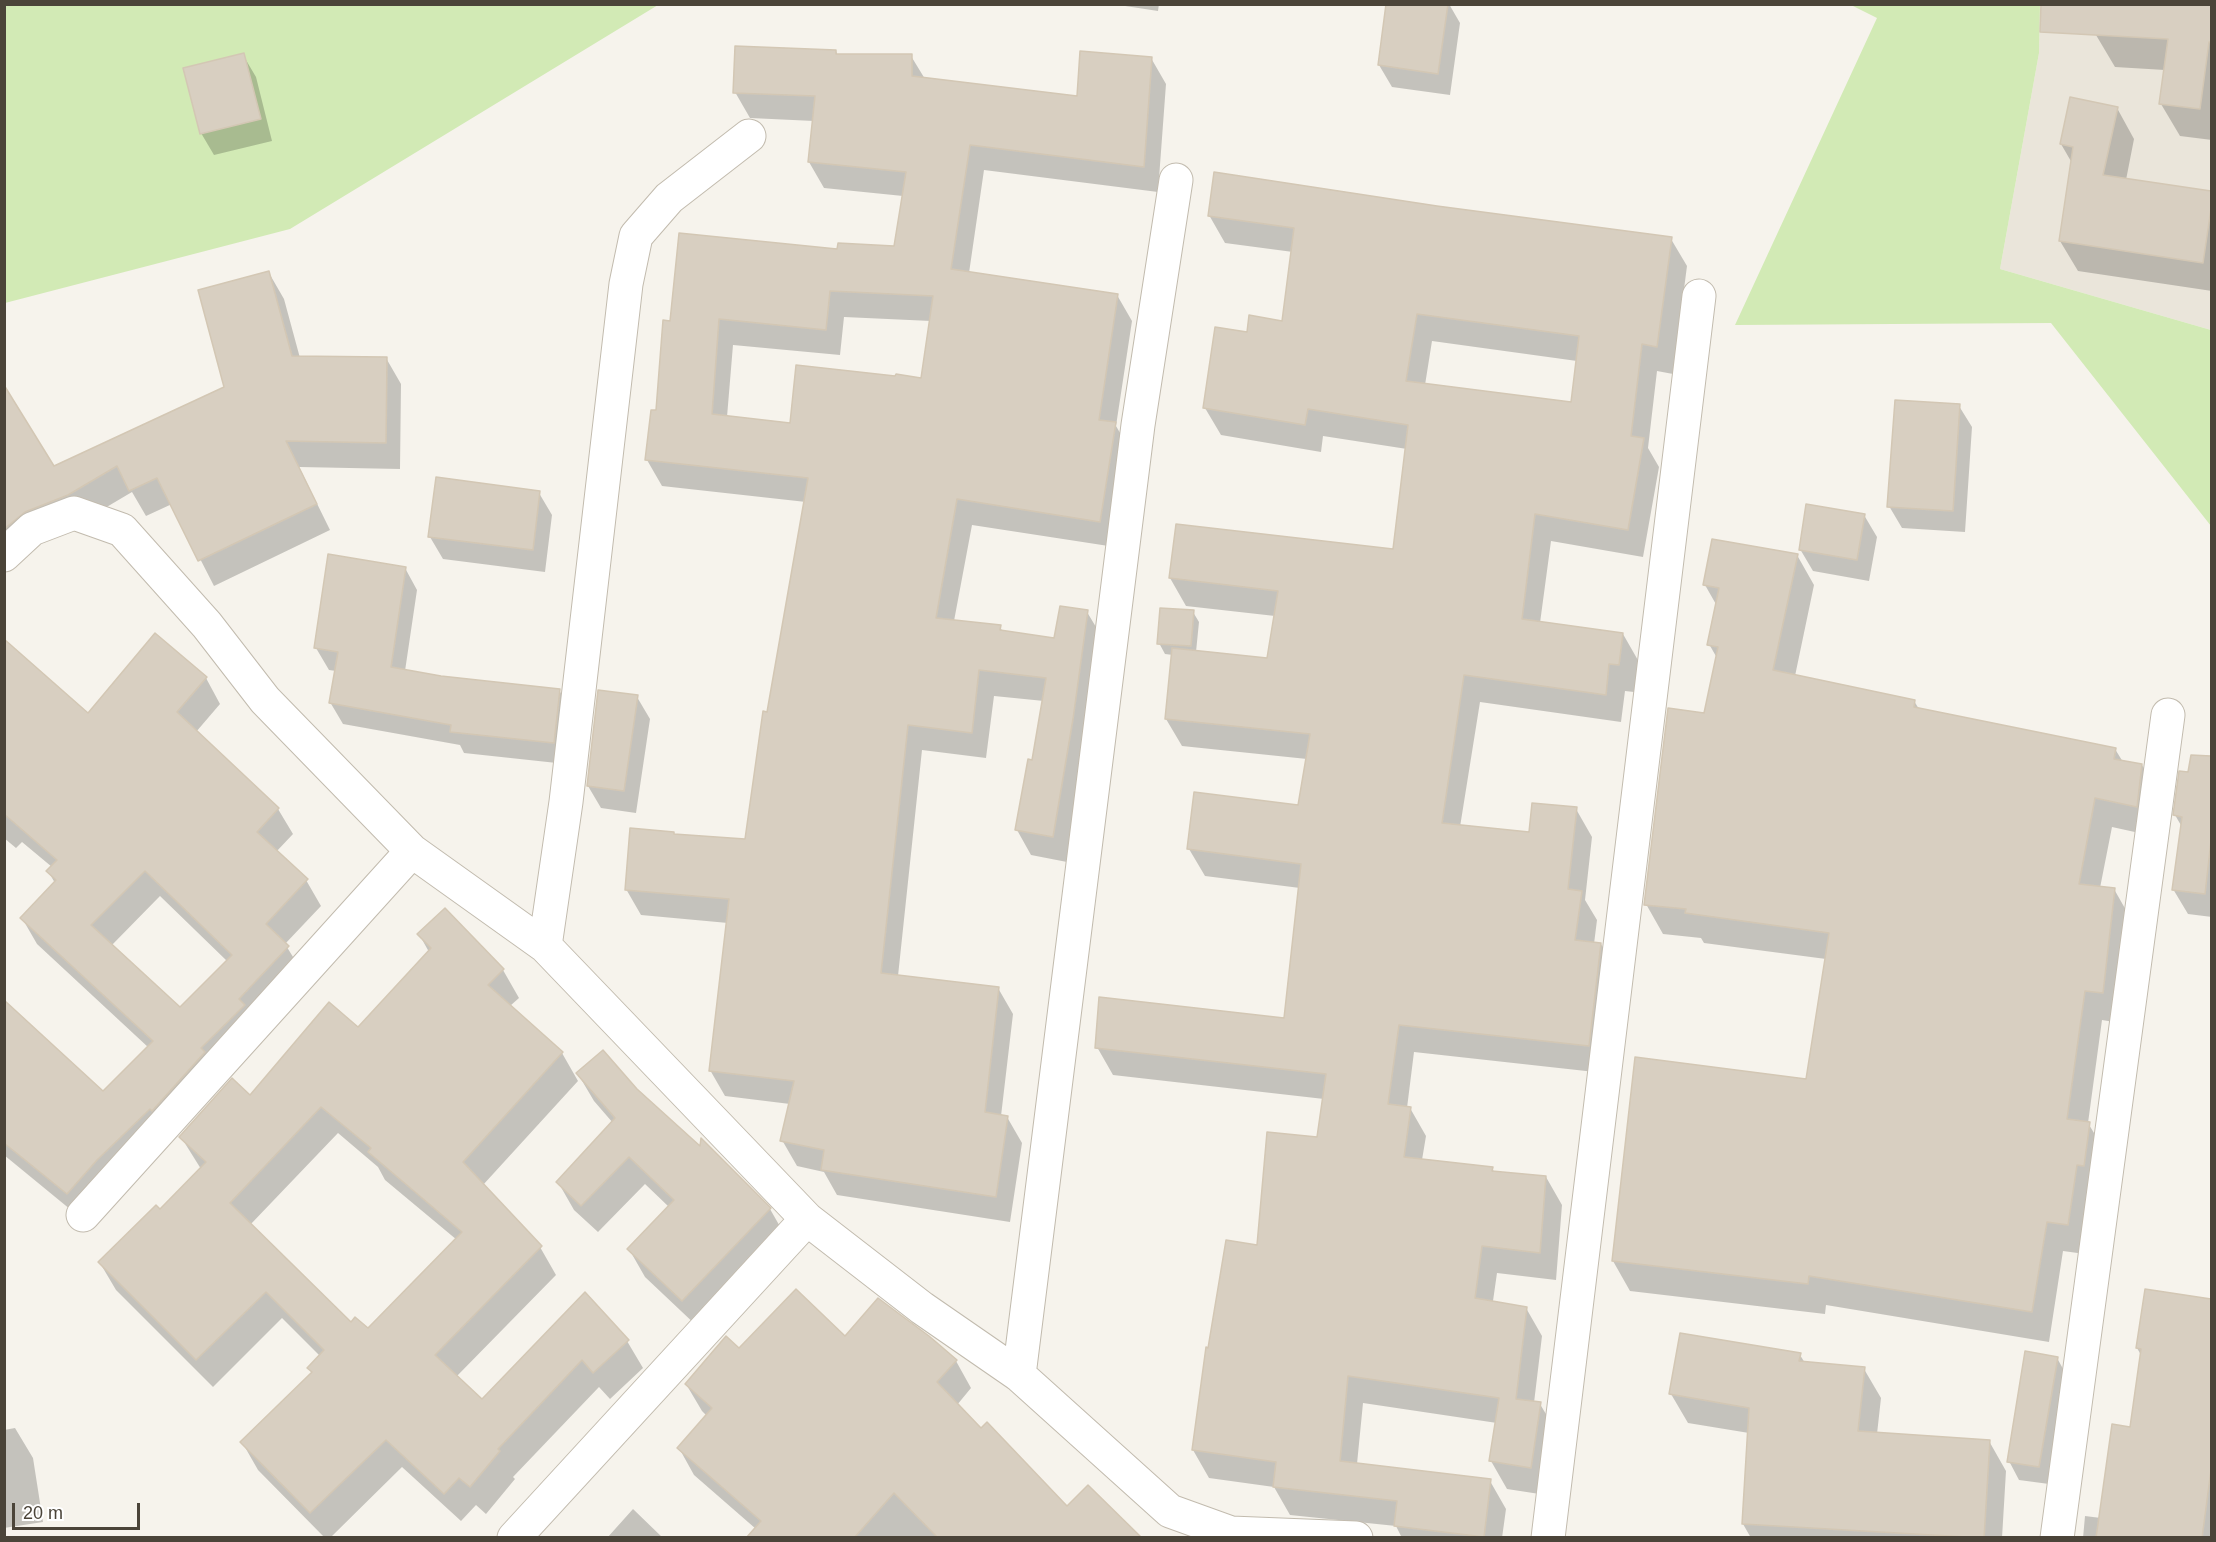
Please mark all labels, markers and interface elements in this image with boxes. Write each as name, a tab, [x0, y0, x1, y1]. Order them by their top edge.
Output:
scale bar	[15, 1491, 142, 1529]
text: 20 m	[23, 1503, 63, 1523]

